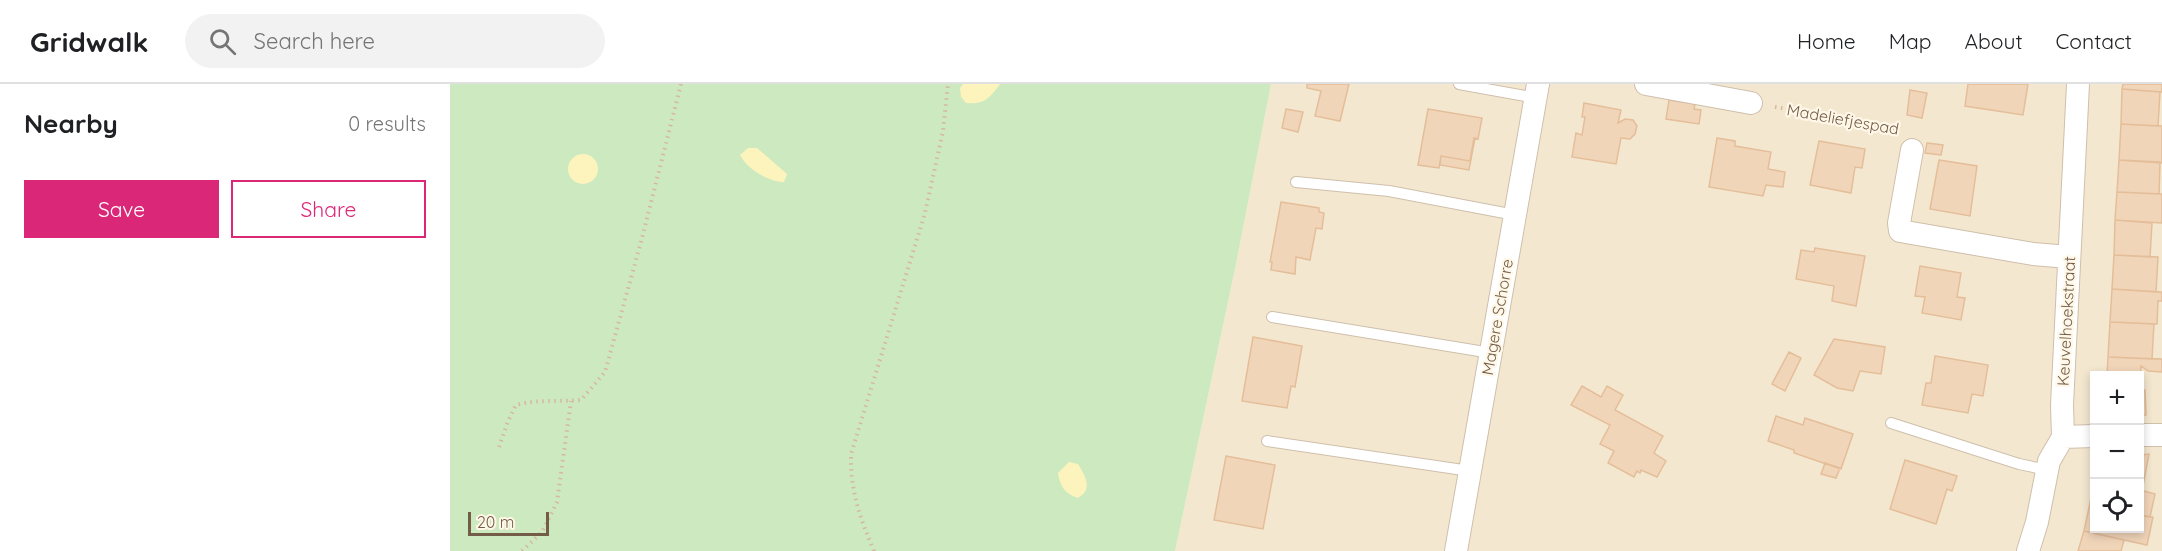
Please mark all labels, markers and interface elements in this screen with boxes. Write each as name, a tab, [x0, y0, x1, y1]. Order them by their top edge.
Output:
search box	[185, 14, 605, 68]
text: Gridwalk	[30, 24, 149, 59]
icon: search	[206, 25, 239, 58]
text: Search here	[254, 27, 375, 55]
text: Home	[1797, 28, 1856, 54]
text: Map	[1889, 28, 1932, 54]
text: About	[1965, 28, 2023, 54]
text: Contact	[2056, 28, 2132, 54]
street label: Madeliefjespad	[1785, 99, 1901, 139]
text: Nearby	[24, 107, 118, 140]
text: 0 results	[348, 111, 426, 136]
button: Save	[24, 180, 219, 238]
button: Share	[231, 180, 426, 238]
street label: Keuvelhoekstraat	[2053, 256, 2079, 386]
street label: Magere Schorre	[1477, 257, 1517, 377]
map controls	[2090, 371, 2144, 533]
button: +	[2090, 371, 2144, 425]
button: −	[2090, 425, 2144, 479]
button: locate	[2090, 479, 2144, 533]
scale bar	[468, 509, 549, 536]
text: 20 m	[477, 512, 514, 532]

